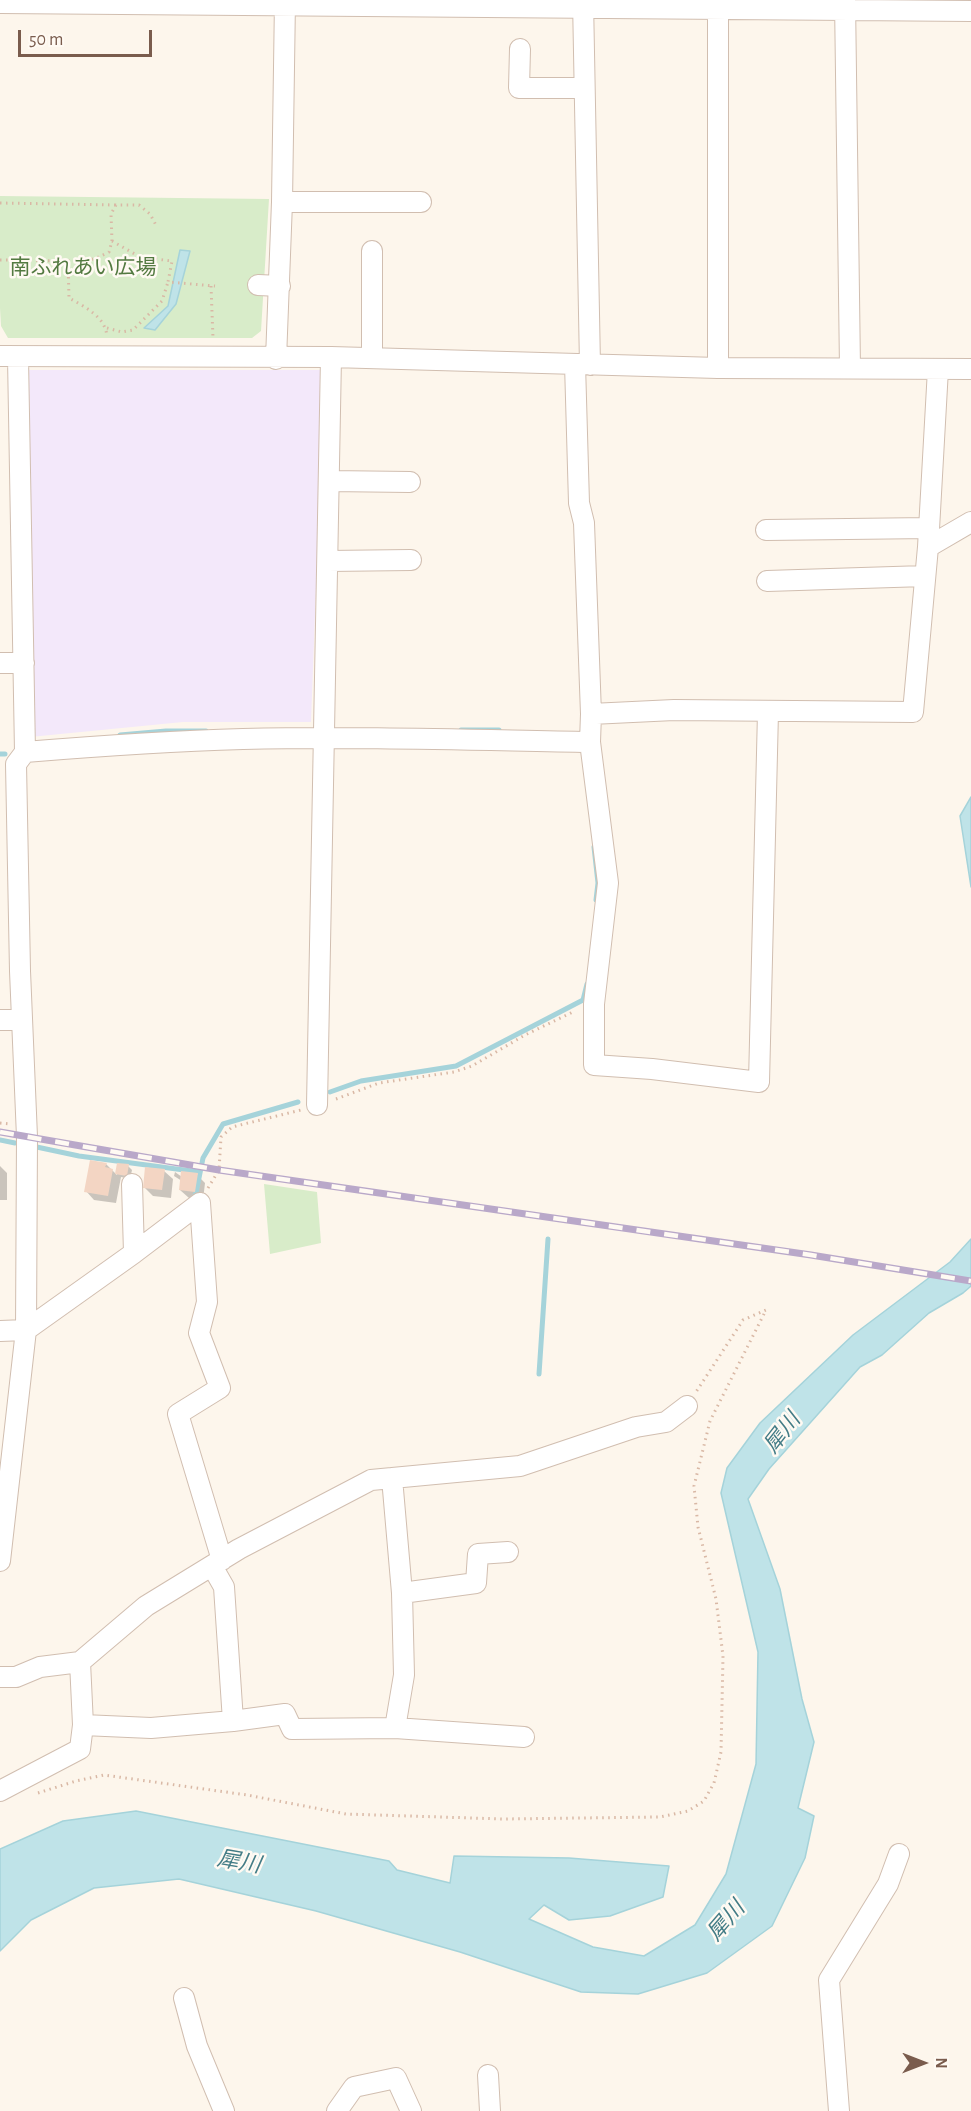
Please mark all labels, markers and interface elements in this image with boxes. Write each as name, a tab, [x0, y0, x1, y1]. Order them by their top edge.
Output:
scale bar	[21, 18, 154, 56]
text: 50 m	[29, 31, 63, 49]
park label: 南ふれあい広場	[10, 255, 156, 281]
water label: 犀川	[758, 1408, 806, 1458]
water label: 犀川	[215, 1845, 263, 1879]
water label: 犀川	[702, 1896, 750, 1946]
north arrow	[893, 2033, 953, 2093]
text: N	[933, 2057, 949, 2069]

